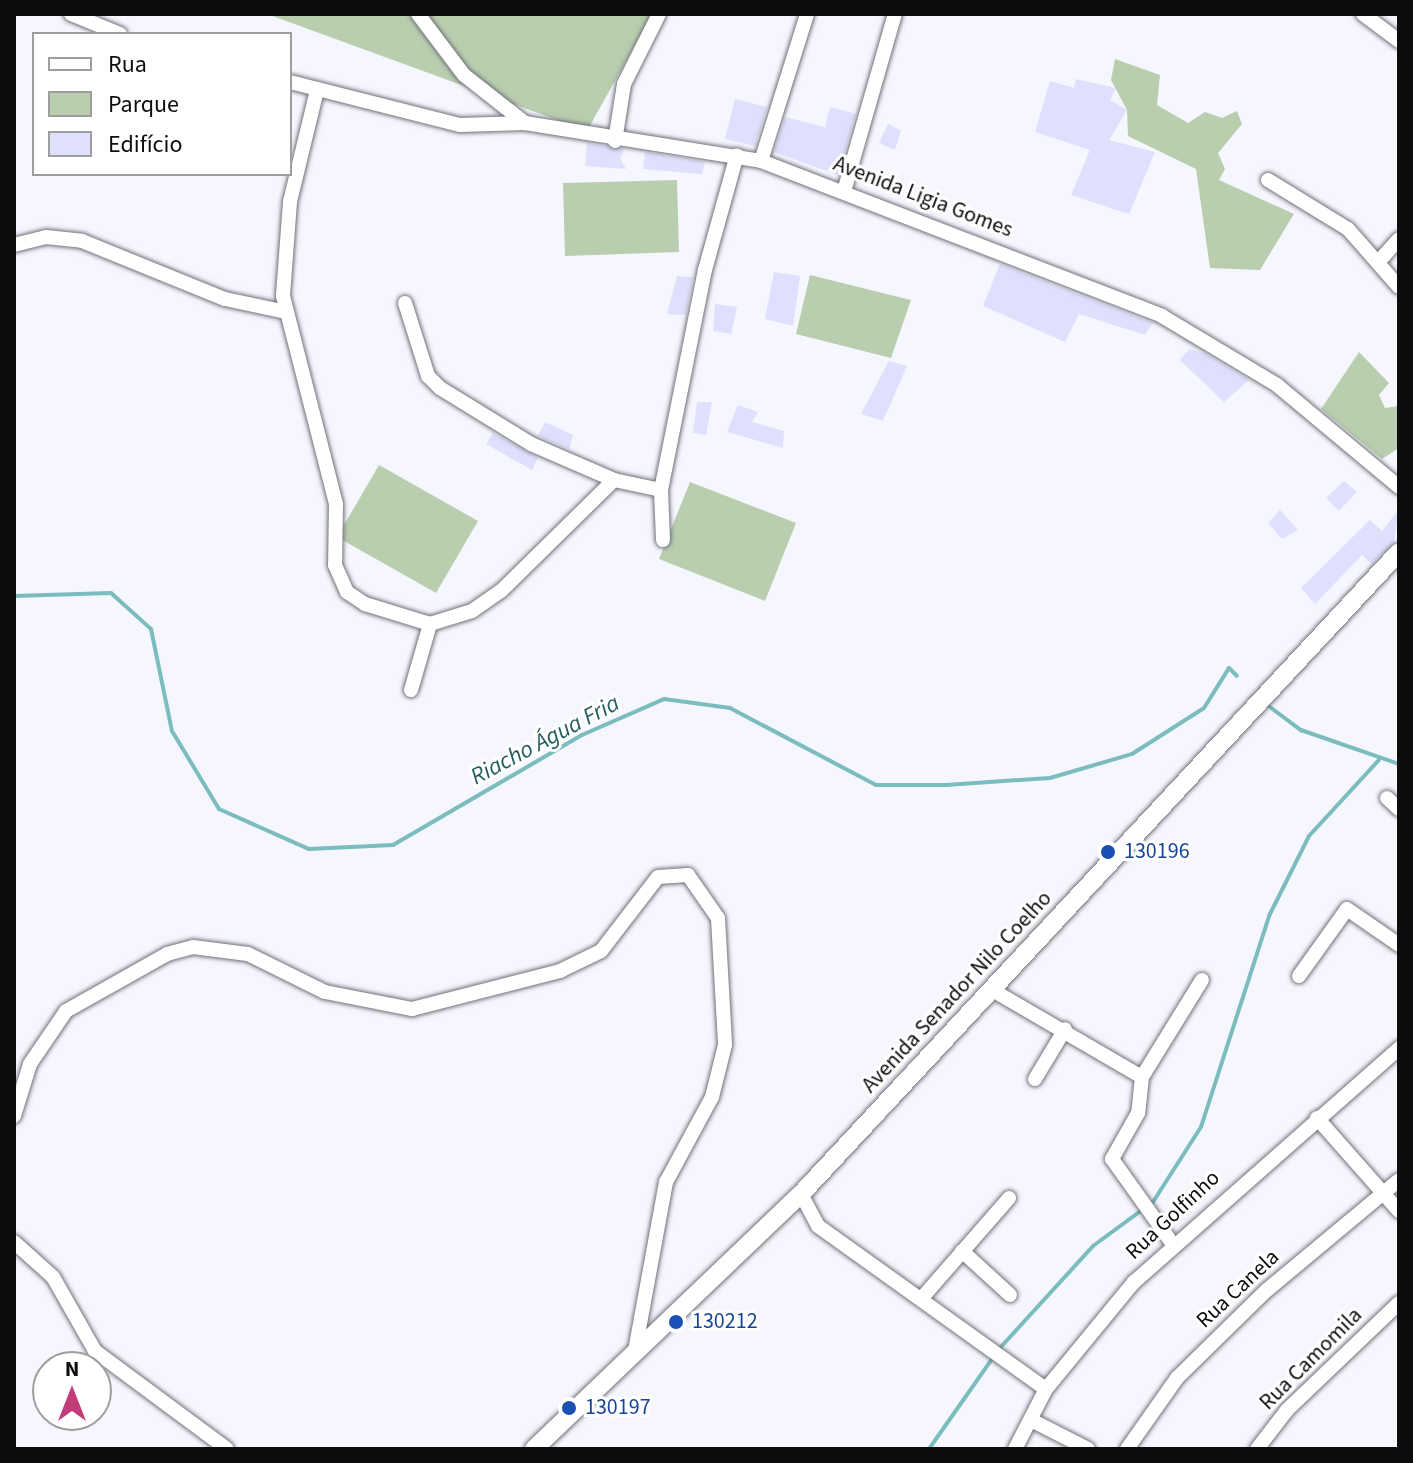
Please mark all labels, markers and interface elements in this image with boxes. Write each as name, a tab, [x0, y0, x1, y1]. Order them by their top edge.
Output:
legend	[32, 32, 292, 176]
text: Rua	[108, 47, 147, 82]
text: Parque	[108, 87, 179, 122]
text: Edifício	[108, 127, 182, 162]
street label: Avenida Ligia Gomes	[830, 151, 1016, 243]
water label: Riacho Água Fria	[465, 689, 625, 791]
place label: 130196	[1124, 839, 1190, 865]
marker: 130196	[1099, 843, 1117, 861]
street label: Avenida Senador Nilo Coelho	[856, 886, 1058, 1098]
street label: Rua Golfinho	[1121, 1165, 1225, 1265]
street label: Rua Canela	[1191, 1244, 1285, 1334]
street label: Rua Camomila	[1254, 1302, 1368, 1416]
place label: 130212	[692, 1309, 758, 1335]
marker: 130212	[667, 1313, 685, 1331]
north arrow	[32, 1351, 112, 1431]
text: N	[65, 1353, 79, 1385]
place label: 130197	[585, 1395, 651, 1421]
marker: 130197	[560, 1399, 578, 1417]

